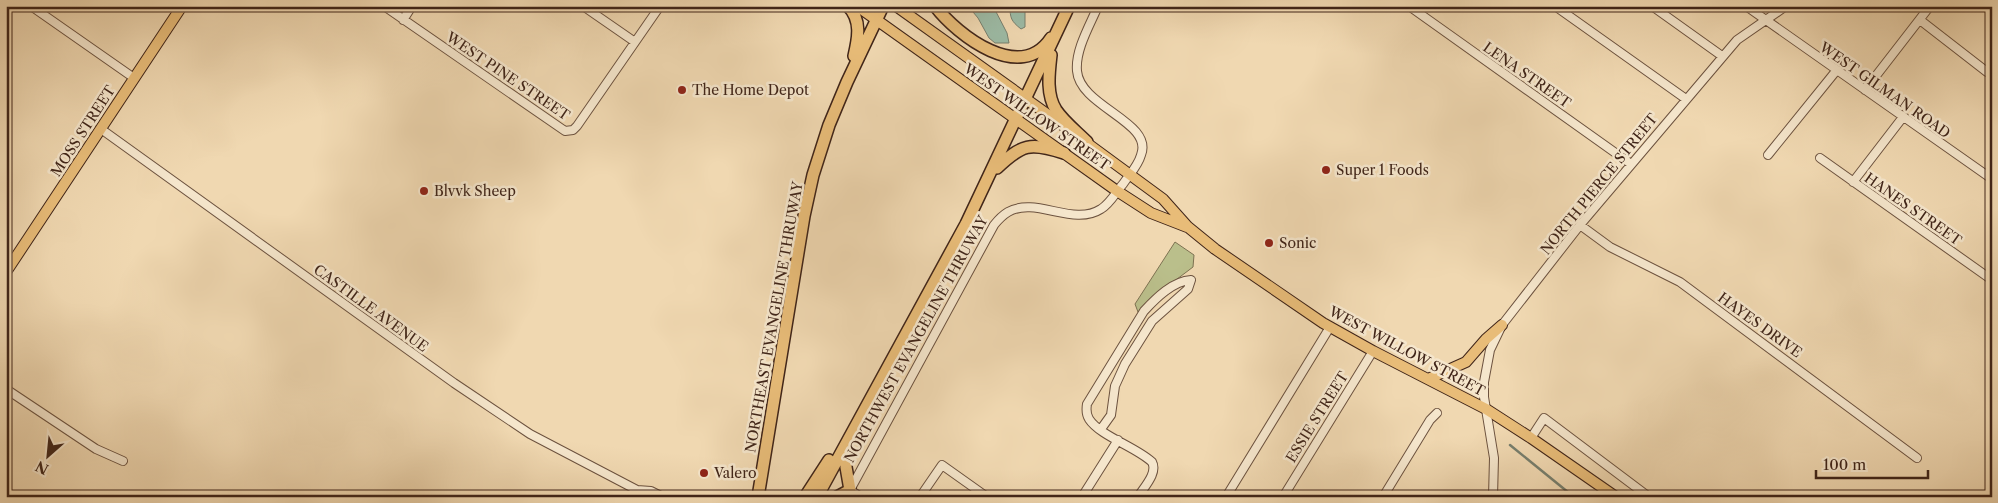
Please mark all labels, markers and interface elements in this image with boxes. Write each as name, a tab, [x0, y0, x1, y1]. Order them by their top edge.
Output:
street label: WEST PINE STREET	[442, 27, 574, 124]
street label: WEST GILMAN ROAD	[1815, 37, 1954, 142]
street label: LENA STREET	[1480, 38, 1575, 112]
street label: WEST WILLOW STREET	[960, 59, 1114, 175]
place label: The Home Depot	[692, 81, 809, 99]
street label: MOSS STREET	[47, 82, 119, 180]
marker: The Home Depot	[676, 84, 688, 96]
street label: NORTH PIERCE STREET	[1537, 109, 1662, 258]
place label: Super 1 Foods	[1336, 161, 1429, 179]
marker: Super 1 Foods	[1320, 164, 1332, 176]
street label: HANES STREET	[1861, 169, 1966, 250]
street label: NORTHEAST EVANGELINE THRUWAY	[741, 179, 807, 454]
place label: Blvvk Sheep	[434, 182, 516, 200]
marker: Blvvk Sheep	[418, 185, 430, 197]
street label: NORTHWEST EVANGELINE THRUWAY	[840, 211, 992, 466]
place label: Sonic	[1279, 234, 1316, 252]
marker: Sonic	[1263, 237, 1275, 249]
street label: CASTILLE AVENUE	[310, 260, 432, 356]
street label: HAYES DRIVE	[1714, 288, 1806, 362]
street label: WEST WILLOW STREET	[1325, 302, 1489, 400]
street label: ESSIE STREET	[1282, 368, 1352, 466]
north arrow	[22, 430, 72, 480]
scale bar	[1816, 448, 1928, 480]
text: 100 m	[1823, 455, 1866, 474]
text: N	[33, 457, 52, 478]
place label: Valero	[713, 464, 757, 482]
marker: Valero	[698, 467, 710, 479]

